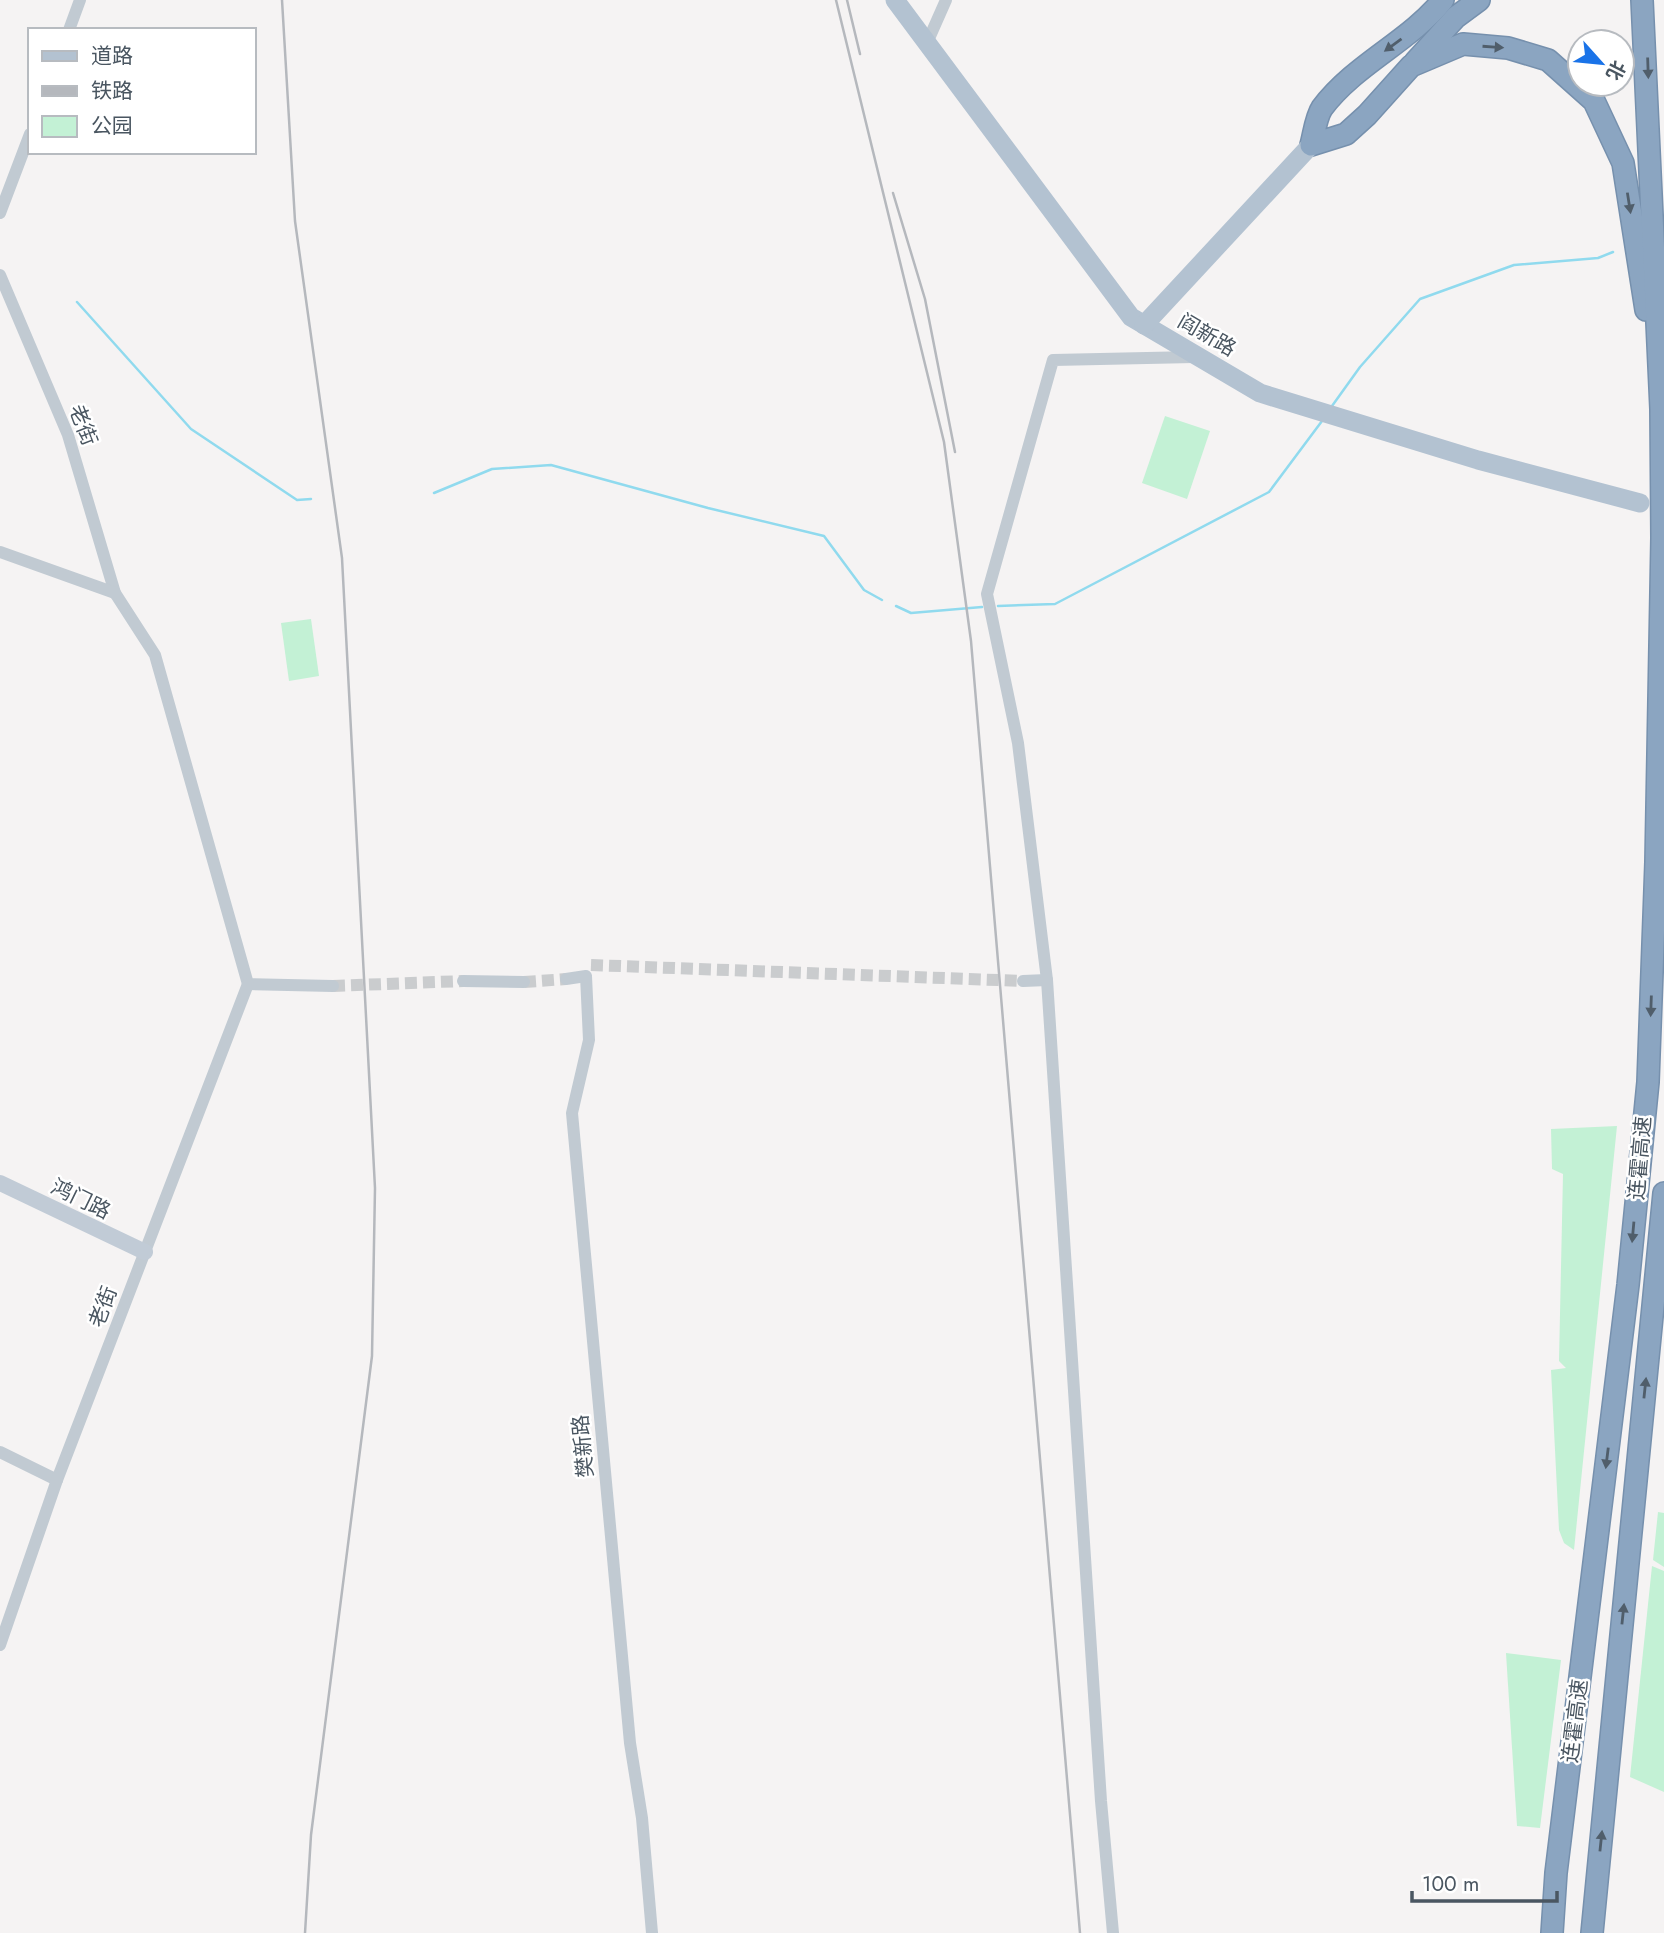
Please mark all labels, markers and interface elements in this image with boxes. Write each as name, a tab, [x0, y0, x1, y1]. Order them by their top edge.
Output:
legend	[28, 28, 256, 154]
north arrow	[1566, 28, 1636, 98]
one-way arrow	[1384, 38, 1402, 52]
text: 道路	[91, 41, 133, 71]
one-way arrow	[1482, 41, 1504, 52]
text: 北	[1599, 56, 1632, 85]
one-way arrow	[1642, 57, 1653, 79]
text: 铁路	[91, 76, 133, 106]
text: 公园	[91, 111, 133, 141]
one-way arrow	[1624, 192, 1635, 214]
street label: 阎新路	[1172, 306, 1242, 364]
street label: 老街	[61, 400, 105, 450]
one-way arrow	[1645, 995, 1656, 1017]
street label: 连霍高速	[1621, 1115, 1659, 1201]
street label: 鸿门路	[46, 1172, 116, 1226]
one-way arrow	[1628, 1222, 1639, 1244]
street label: 老街	[81, 1282, 125, 1332]
one-way arrow	[1640, 1377, 1651, 1399]
street label: 樊新路	[565, 1413, 601, 1479]
one-way arrow	[1602, 1447, 1613, 1469]
one-way arrow	[1618, 1603, 1629, 1625]
street label: 连霍高速	[1555, 1677, 1595, 1765]
one-way arrow	[1595, 1830, 1606, 1852]
scale bar	[1412, 1860, 1557, 1904]
text: 100 m	[1422, 1869, 1479, 1899]

